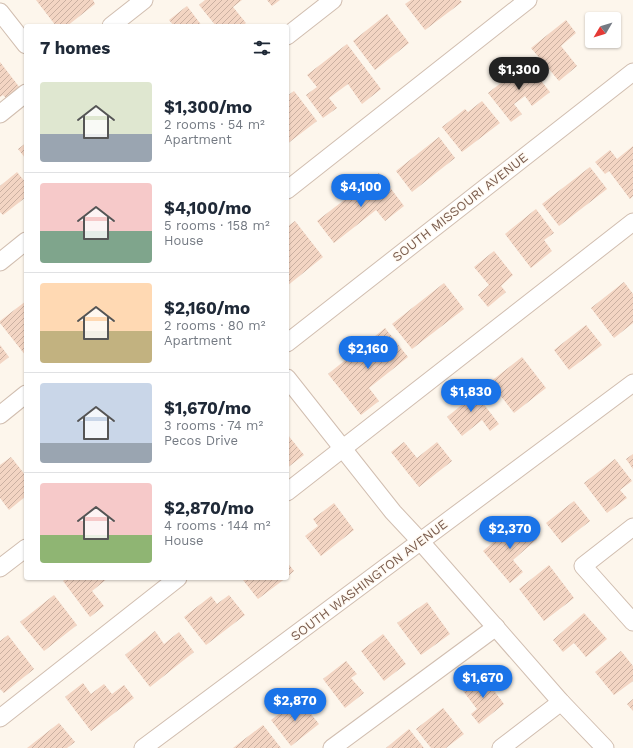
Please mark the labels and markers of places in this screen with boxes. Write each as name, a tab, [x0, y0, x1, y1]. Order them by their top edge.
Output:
pin: $1,300	[486, 57, 552, 91]
pin: $4,100	[328, 174, 394, 208]
pin: $2,160	[335, 336, 401, 370]
pin: $1,830	[438, 379, 504, 413]
pin: $2,370	[477, 516, 543, 550]
pin: $1,670	[450, 665, 516, 699]
pin: $2,870	[262, 688, 328, 722]

